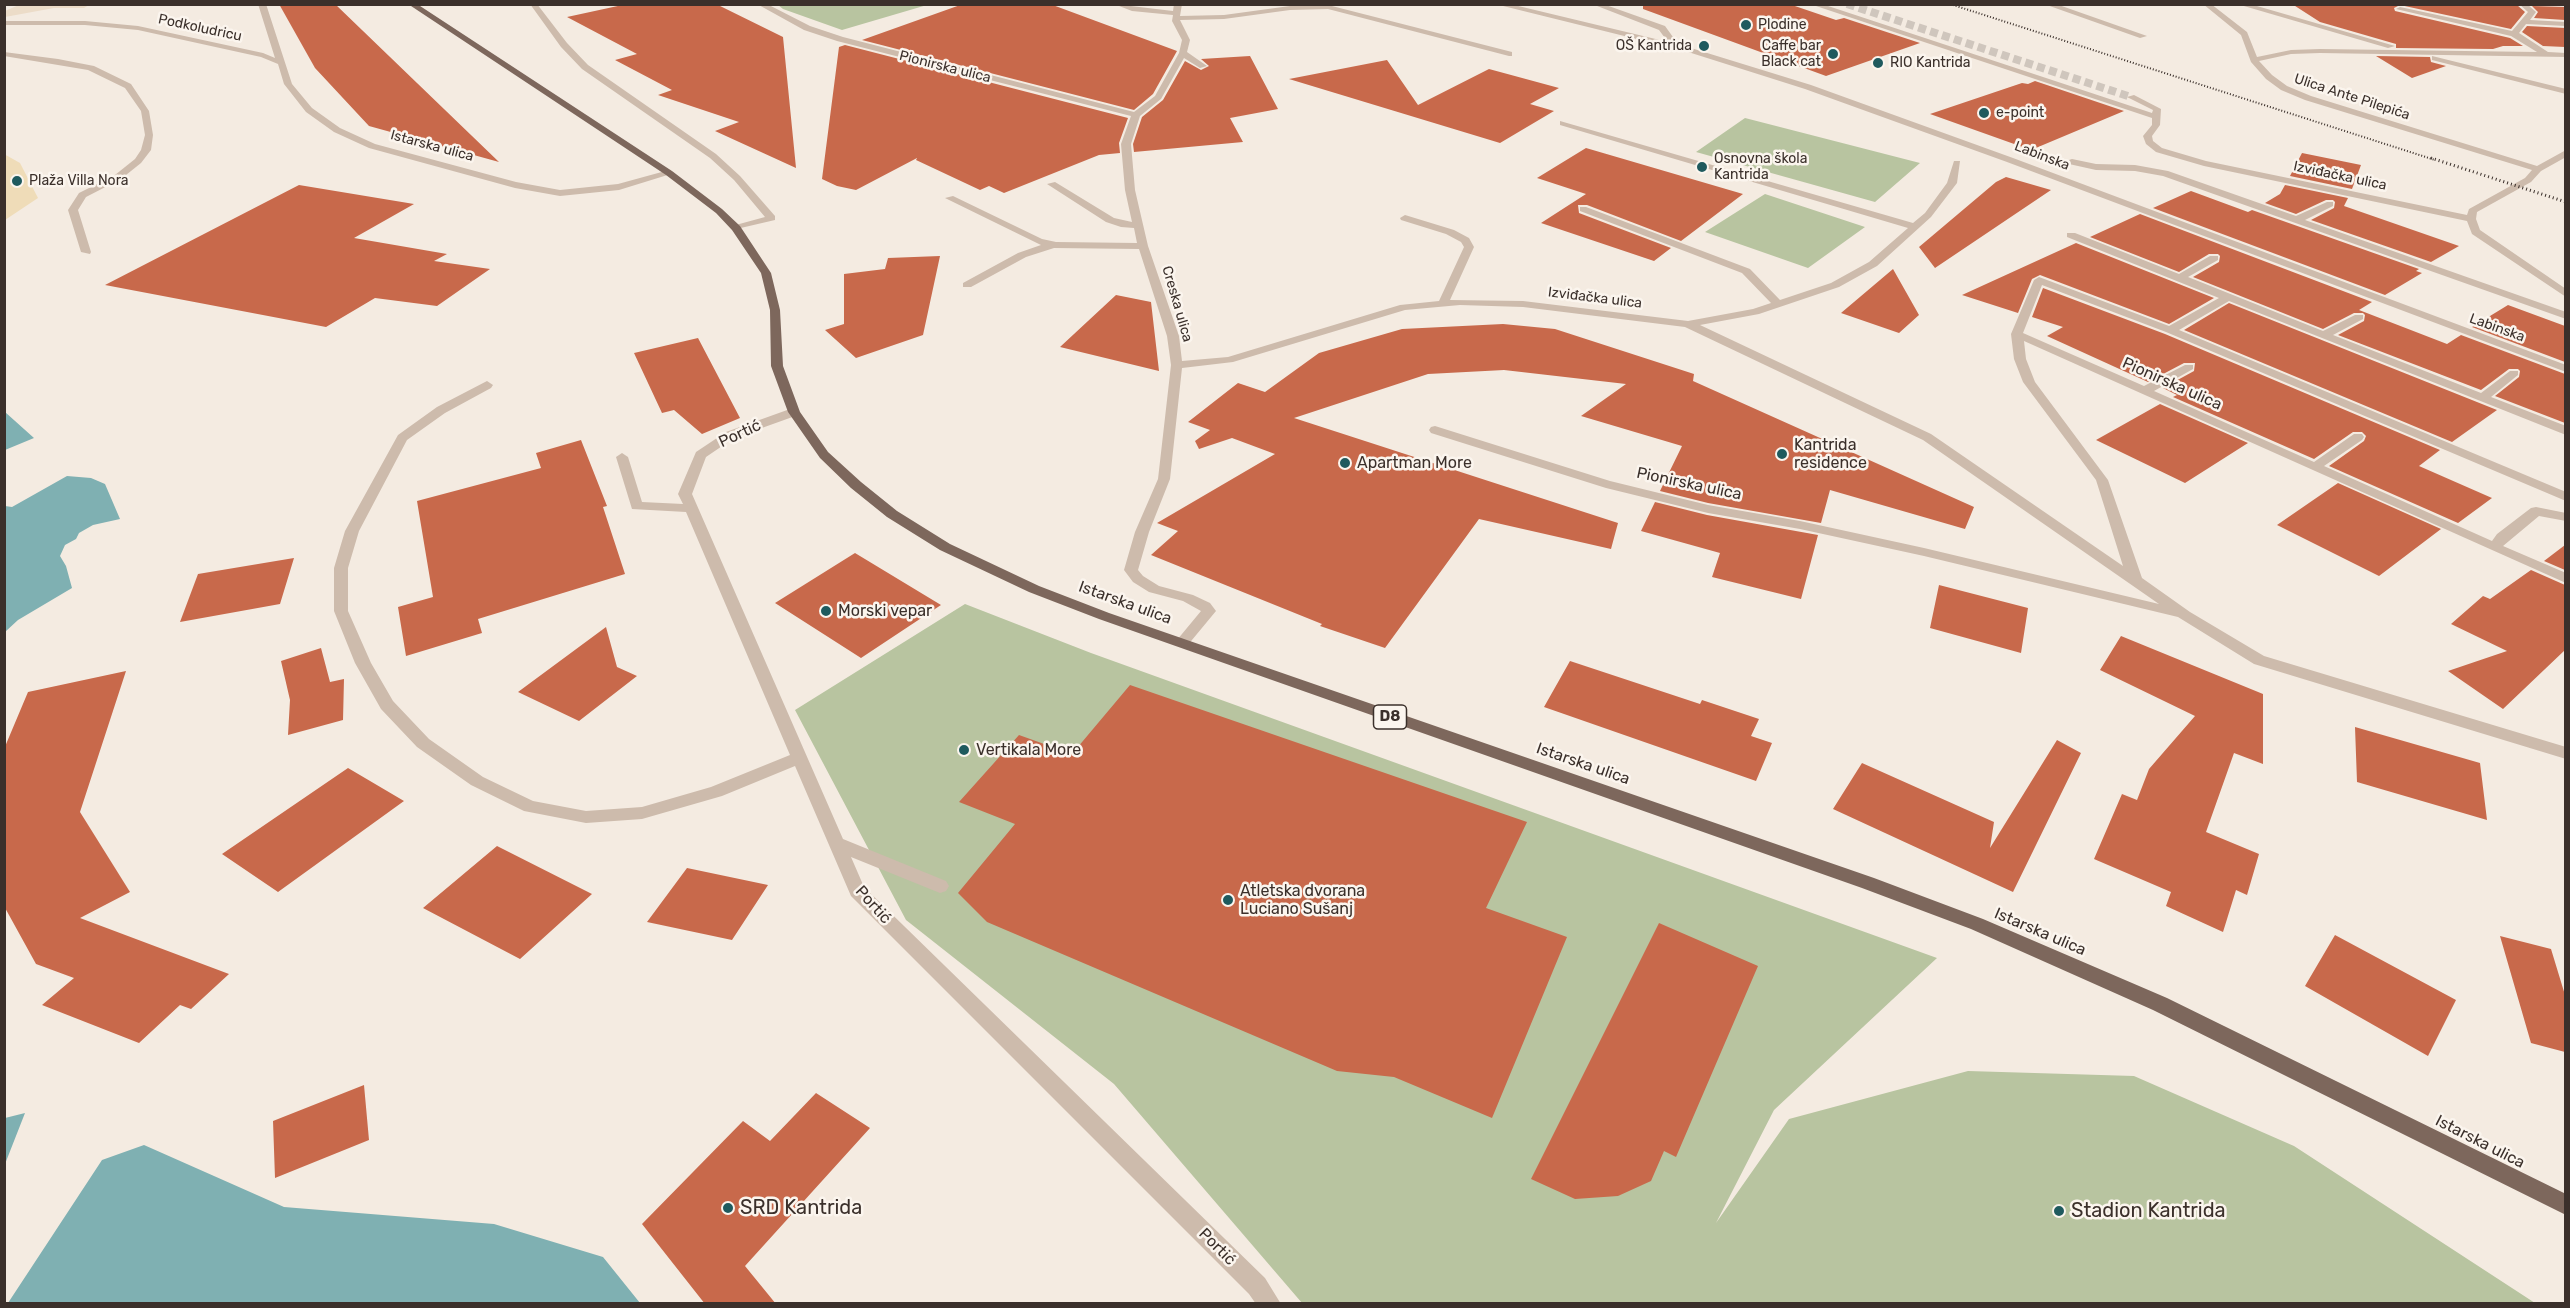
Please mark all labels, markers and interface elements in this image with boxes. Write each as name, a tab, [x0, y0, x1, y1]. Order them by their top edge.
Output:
street label: Podkoludricu	[157, 11, 243, 45]
place label: Plodine	[1758, 17, 1806, 33]
marker: Plodine	[1739, 18, 1753, 32]
place label: OŠ Kantrida	[1616, 38, 1692, 54]
place label: Caffe bar Black cat	[1761, 38, 1821, 70]
marker: OŠ Kantrida	[1697, 39, 1711, 53]
marker: Caffe bar Black cat	[1826, 47, 1840, 61]
street label: Pionirska ulica	[898, 48, 992, 86]
place label: RIO Kantrida	[1890, 55, 1971, 71]
marker: RIO Kantrida	[1871, 56, 1885, 70]
street label: Ulica Ante Pilepića	[2292, 70, 2412, 124]
place label: e-point	[1996, 105, 2044, 121]
marker: e-point	[1977, 106, 1991, 120]
street label: Istarska ulica	[389, 127, 475, 165]
street label: Labinska	[2012, 138, 2072, 174]
place label: Osnovna škola Kantrida	[1714, 151, 1807, 184]
street label: Izviđačka ulica	[2292, 158, 2388, 194]
marker: Osnovna škola Kantrida	[1695, 160, 1709, 174]
place label: Plaža Villa Nora	[29, 173, 129, 189]
marker: Plaža Villa Nora	[10, 174, 24, 188]
street label: Creska ulica	[1158, 264, 1196, 344]
street label: Izviđačka ulica	[1547, 284, 1643, 312]
street label: Labinska	[2467, 310, 2527, 346]
street label: Pionirska ulica	[2119, 353, 2225, 415]
street label: Portić	[716, 416, 764, 452]
place label: Kantrida residence	[1794, 435, 1867, 473]
marker: Kantrida residence	[1775, 447, 1789, 461]
place label: Apartman More	[1357, 453, 1472, 473]
marker: Apartman More	[1338, 456, 1352, 470]
street label: Pionirska ulica	[1635, 463, 1743, 505]
street label: Istarska ulica	[1076, 577, 1174, 629]
place label: Morski vepar	[838, 601, 932, 621]
marker: Morski vepar	[819, 604, 833, 618]
road number: D8	[1374, 705, 1406, 729]
street label: Istarska ulica	[1534, 739, 1632, 789]
place label: Vertikala More	[976, 740, 1081, 760]
marker: Vertikala More	[957, 743, 971, 757]
place label: Atletska dvorana Luciano Sušanj	[1240, 881, 1365, 919]
street label: Portić	[851, 882, 895, 928]
marker: Atletska dvorana Luciano Sušanj	[1221, 893, 1235, 907]
street label: Istarska ulica	[1991, 904, 2089, 960]
street label: Istarska ulica	[2432, 1111, 2528, 1173]
place label: SRD Kantrida	[740, 1196, 862, 1220]
place label: Stadion Kantrida	[2071, 1199, 2226, 1223]
marker: SRD Kantrida	[721, 1201, 735, 1215]
marker: Stadion Kantrida	[2052, 1204, 2066, 1218]
street label: Portić	[1195, 1225, 1239, 1269]

